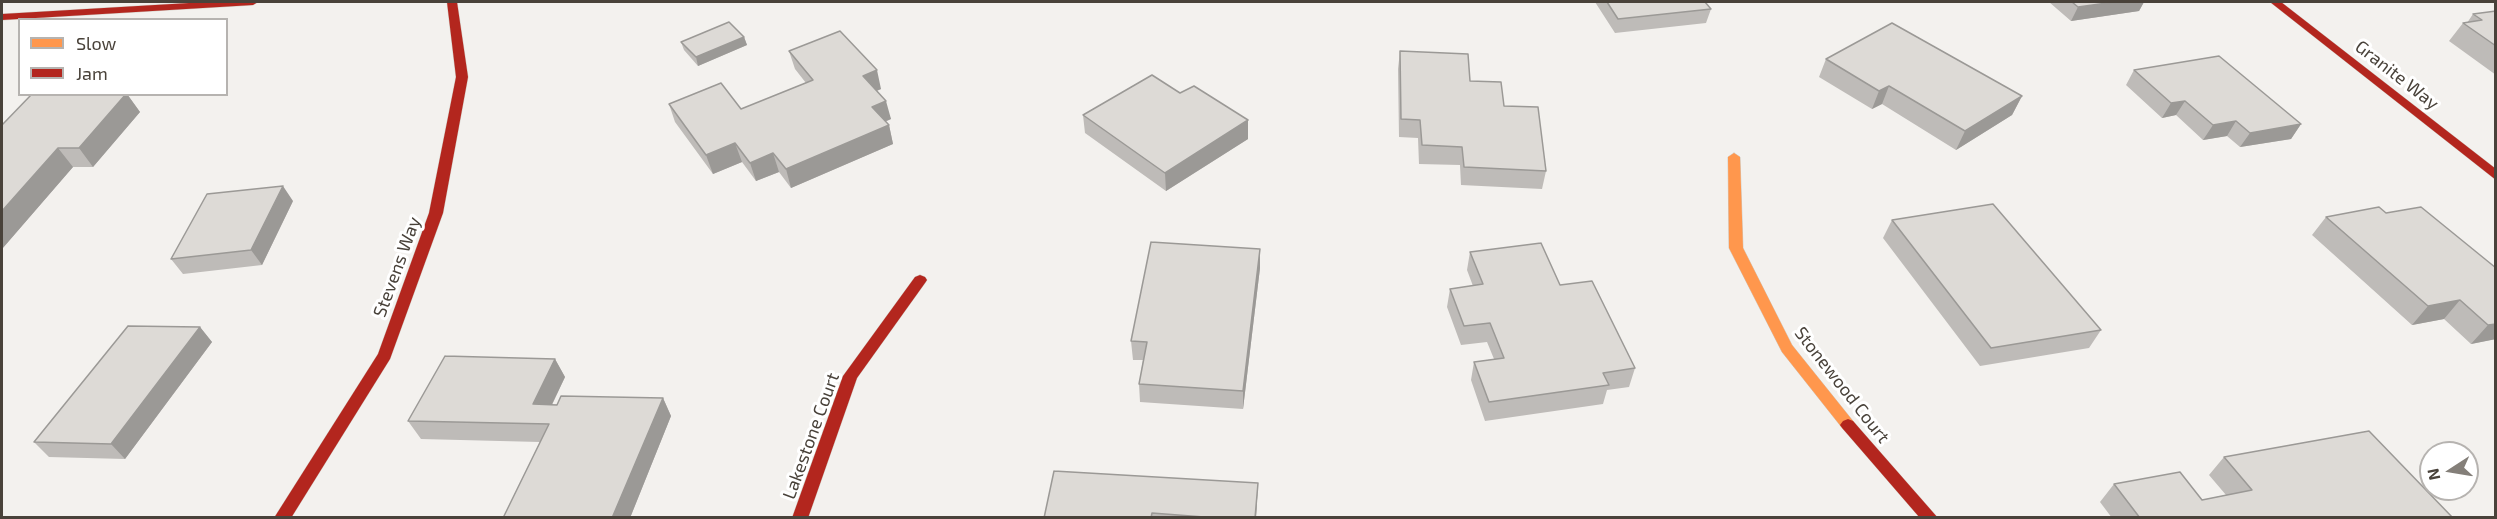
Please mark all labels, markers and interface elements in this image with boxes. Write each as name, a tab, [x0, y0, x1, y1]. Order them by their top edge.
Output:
legend	[18, 18, 228, 96]
text: Slow	[76, 32, 116, 54]
street label: Granite Way	[2351, 36, 2443, 114]
text: Jam	[76, 62, 108, 84]
street label: Stevens Way	[369, 214, 425, 320]
street label: Stonewood Court	[1790, 323, 1894, 447]
street label: Lakestone Court	[778, 370, 844, 502]
north arrow	[2419, 441, 2479, 501]
text: N	[2422, 467, 2443, 482]

